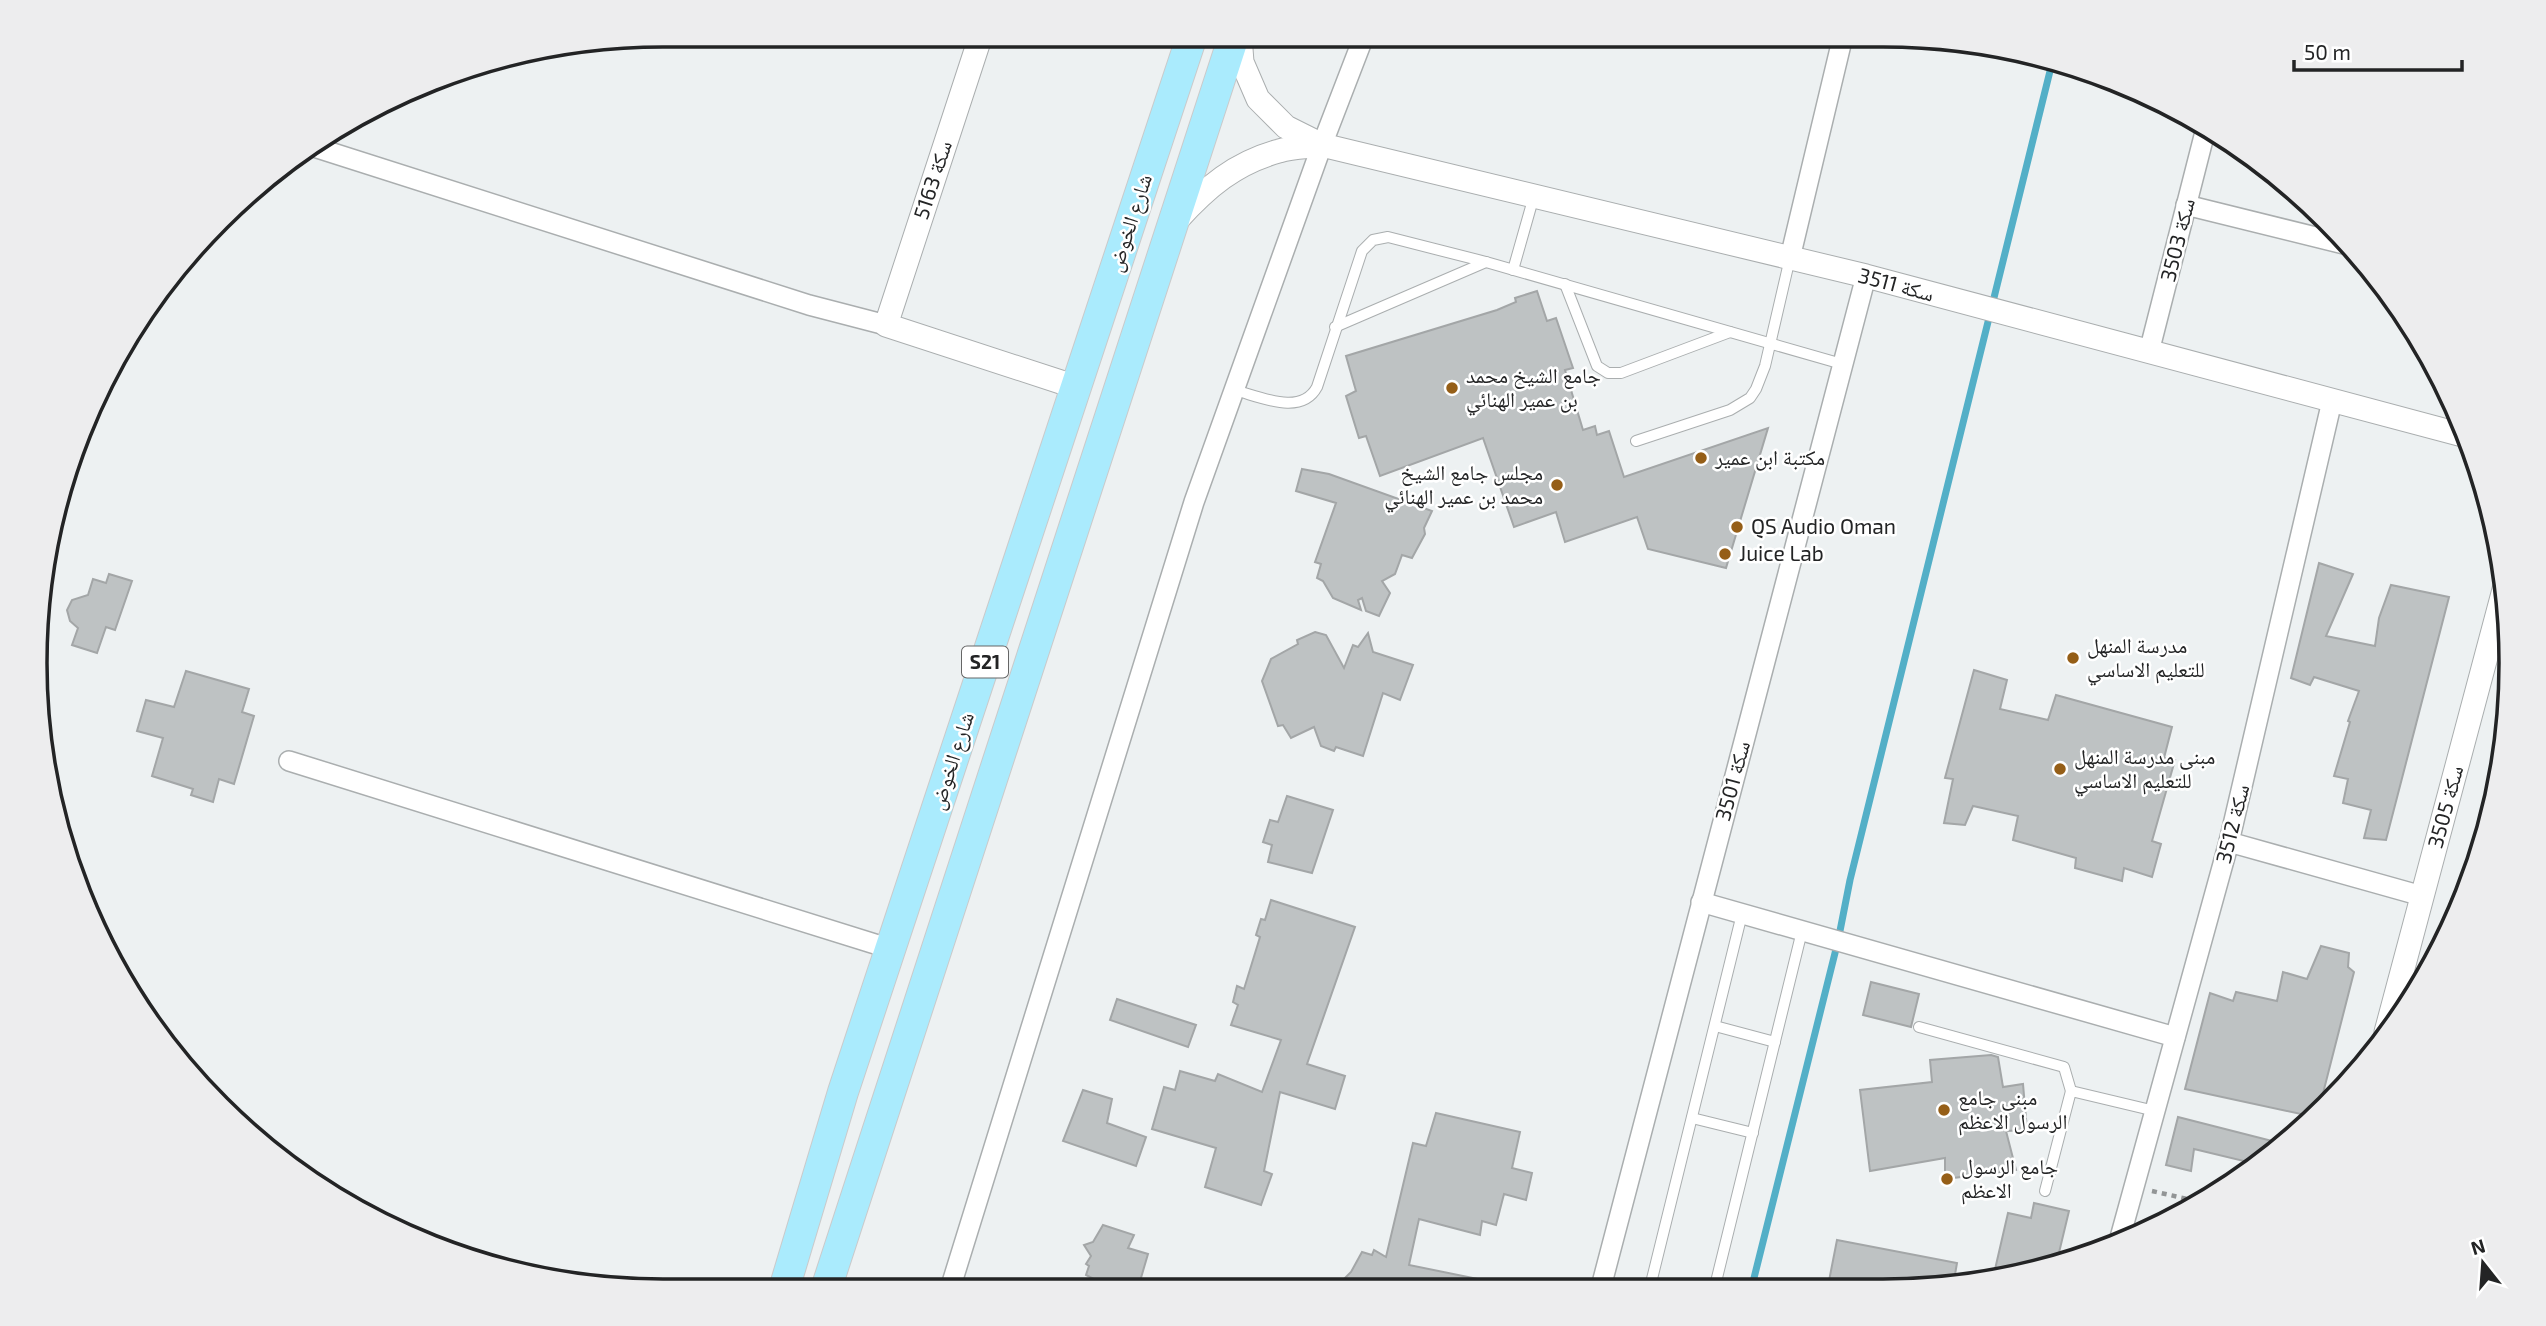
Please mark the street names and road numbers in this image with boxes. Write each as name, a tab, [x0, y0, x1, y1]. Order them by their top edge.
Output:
street label: سكة 5163	[907, 137, 956, 222]
street label: شارع الخوض	[1101, 171, 1158, 275]
street label: سكة 3503	[2154, 195, 2199, 284]
street label: سكة 3511	[1856, 261, 1937, 306]
road number: S21	[962, 646, 1008, 678]
street label: شارع الخوض	[923, 709, 980, 813]
street label: سكة 3501	[1709, 738, 1754, 823]
street label: سكة 3505	[2422, 763, 2468, 851]
street label: سكة 3512	[2210, 781, 2253, 866]

